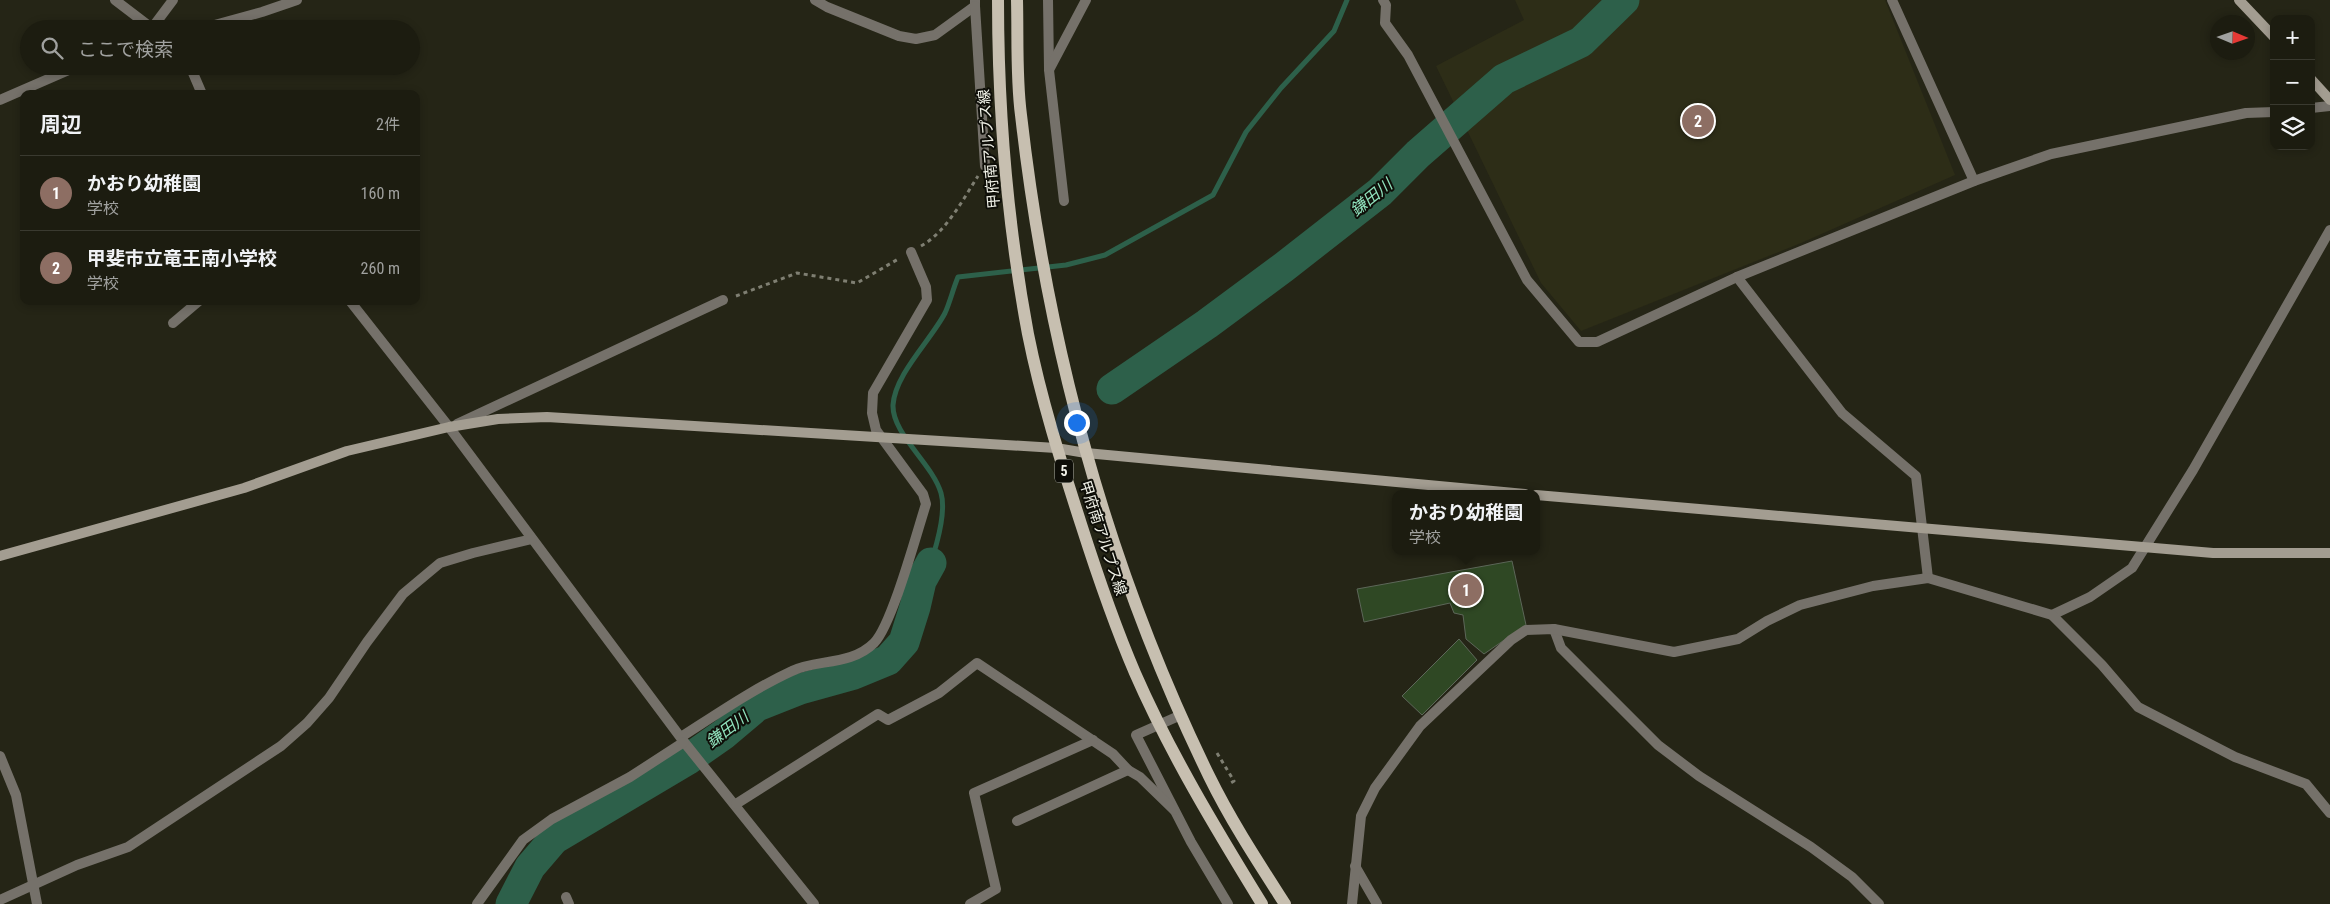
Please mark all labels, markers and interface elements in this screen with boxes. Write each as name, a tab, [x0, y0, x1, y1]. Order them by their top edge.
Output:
north arrow	[2210, 15, 2255, 60]
map controls	[2270, 15, 2315, 150]
button: +	[2270, 15, 2315, 60]
search box	[20, 20, 420, 75]
icon: search	[38, 34, 66, 62]
text: ここで検索	[78, 38, 173, 61]
button: −	[2270, 60, 2315, 105]
street label: 甲府南アルプス線	[975, 89, 1003, 209]
pin: 2	[1682, 102, 1714, 140]
button: layers	[2270, 105, 2315, 150]
text: 周辺	[40, 113, 82, 137]
text: 2件	[376, 115, 400, 134]
text: かおり幼稚園	[87, 172, 201, 195]
water label: 鎌田川	[1347, 174, 1397, 220]
text: 1	[52, 184, 60, 203]
text: 160 m	[361, 184, 400, 203]
text: 学校	[87, 199, 119, 218]
text: 甲斐市立竜王南小学校	[87, 247, 277, 270]
text: 2	[52, 259, 60, 278]
text: 260 m	[361, 259, 400, 278]
text: 学校	[87, 274, 119, 293]
your location	[1064, 410, 1090, 436]
road number: 5	[1055, 460, 1073, 482]
street label: 甲府南アルプス線	[1076, 478, 1130, 598]
popup	[1392, 490, 1540, 555]
text: かおり幼稚園	[1409, 501, 1523, 524]
text: 学校	[1409, 528, 1441, 547]
pin: 1	[1450, 571, 1482, 609]
water label: 鎌田川	[702, 706, 754, 751]

